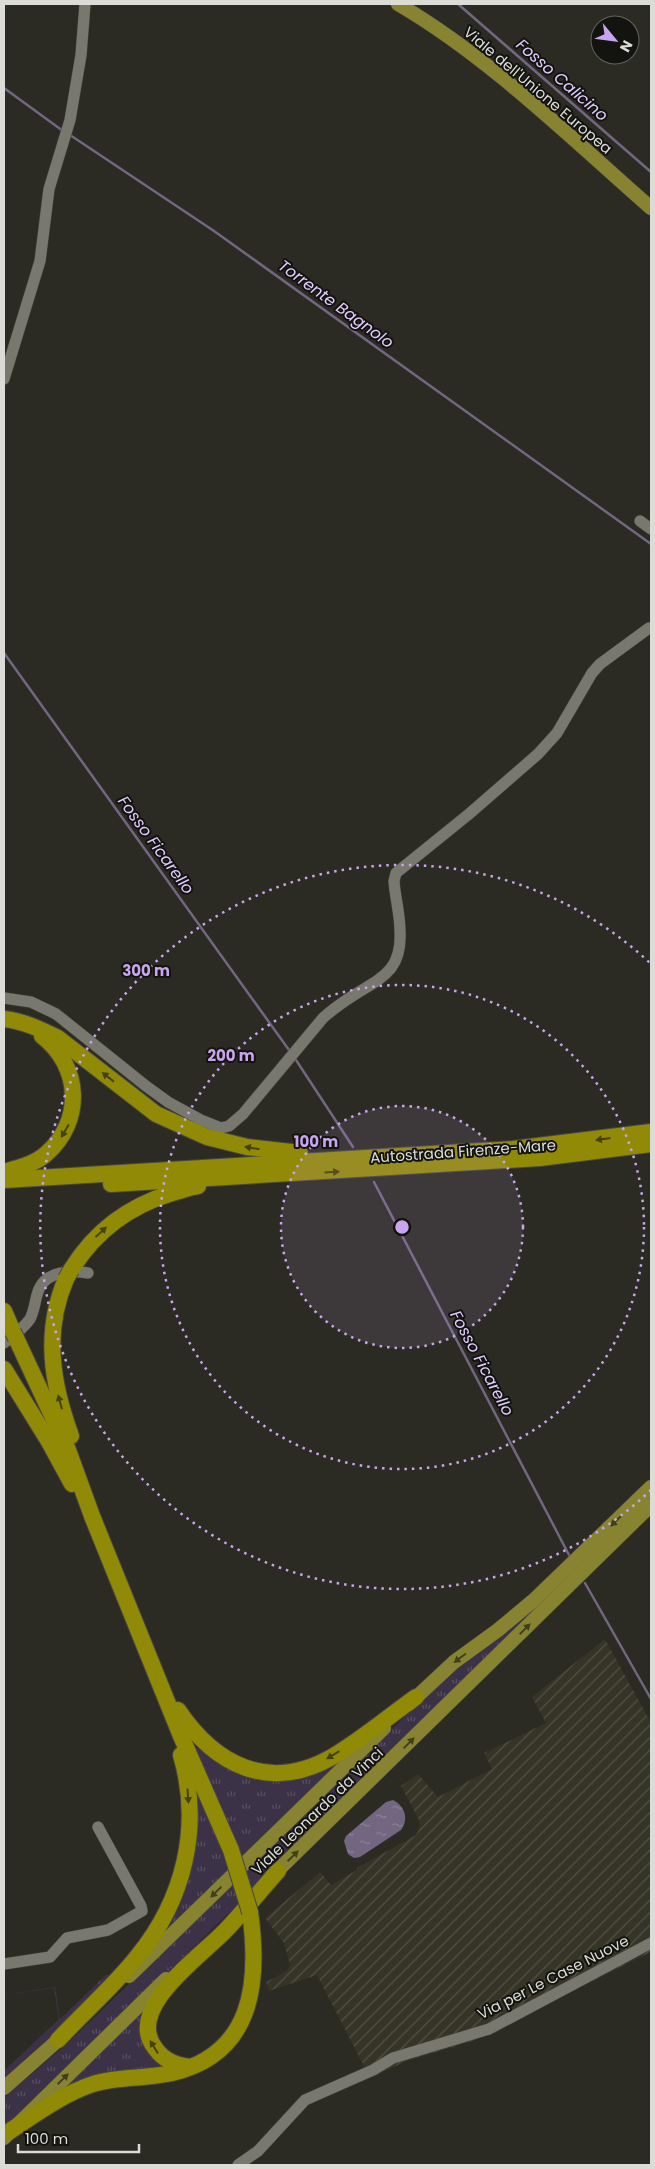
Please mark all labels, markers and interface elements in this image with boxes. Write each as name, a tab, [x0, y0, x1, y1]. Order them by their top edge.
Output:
north arrow	[590, 15, 640, 65]
street label: Viale dell'Unione Europea	[459, 21, 617, 159]
water label: Fosso Calicino	[511, 34, 613, 126]
text: N	[615, 37, 638, 56]
water label: Torrente Bagnolo	[274, 254, 398, 354]
water label: Fosso Ficarello	[112, 791, 200, 899]
text: 300 m	[122, 960, 170, 981]
text: 200 m	[207, 1045, 255, 1066]
one-way arrow	[102, 1071, 115, 1082]
one-way arrow	[61, 1123, 69, 1138]
text: 100 m	[294, 1131, 338, 1152]
street label: Autostrada Firenze-Mare	[369, 1134, 557, 1168]
one-way arrow	[595, 1135, 611, 1143]
one-way arrow	[243, 1143, 259, 1151]
one-way arrow	[324, 1167, 340, 1175]
centre of rings	[393, 1218, 411, 1236]
one-way arrow	[95, 1226, 107, 1238]
water label: Fosso Ficarello	[444, 1306, 520, 1420]
one-way arrow	[56, 1394, 64, 1409]
one-way arrow	[610, 1515, 622, 1527]
one-way arrow	[519, 1623, 531, 1635]
one-way arrow	[454, 1653, 467, 1664]
one-way arrow	[403, 1737, 415, 1749]
street label: Viale Leonardo da Vinci	[246, 1742, 388, 1880]
one-way arrow	[327, 1751, 340, 1760]
one-way arrow	[184, 1788, 192, 1804]
one-way arrow	[287, 1850, 299, 1862]
one-way arrow	[211, 1886, 223, 1898]
street label: Via per Le Case Nuove	[474, 1930, 632, 2024]
one-way arrow	[150, 2040, 159, 2053]
one-way arrow	[57, 2073, 69, 2085]
scale bar	[18, 2122, 139, 2154]
text: 100 m	[25, 2128, 68, 2149]

